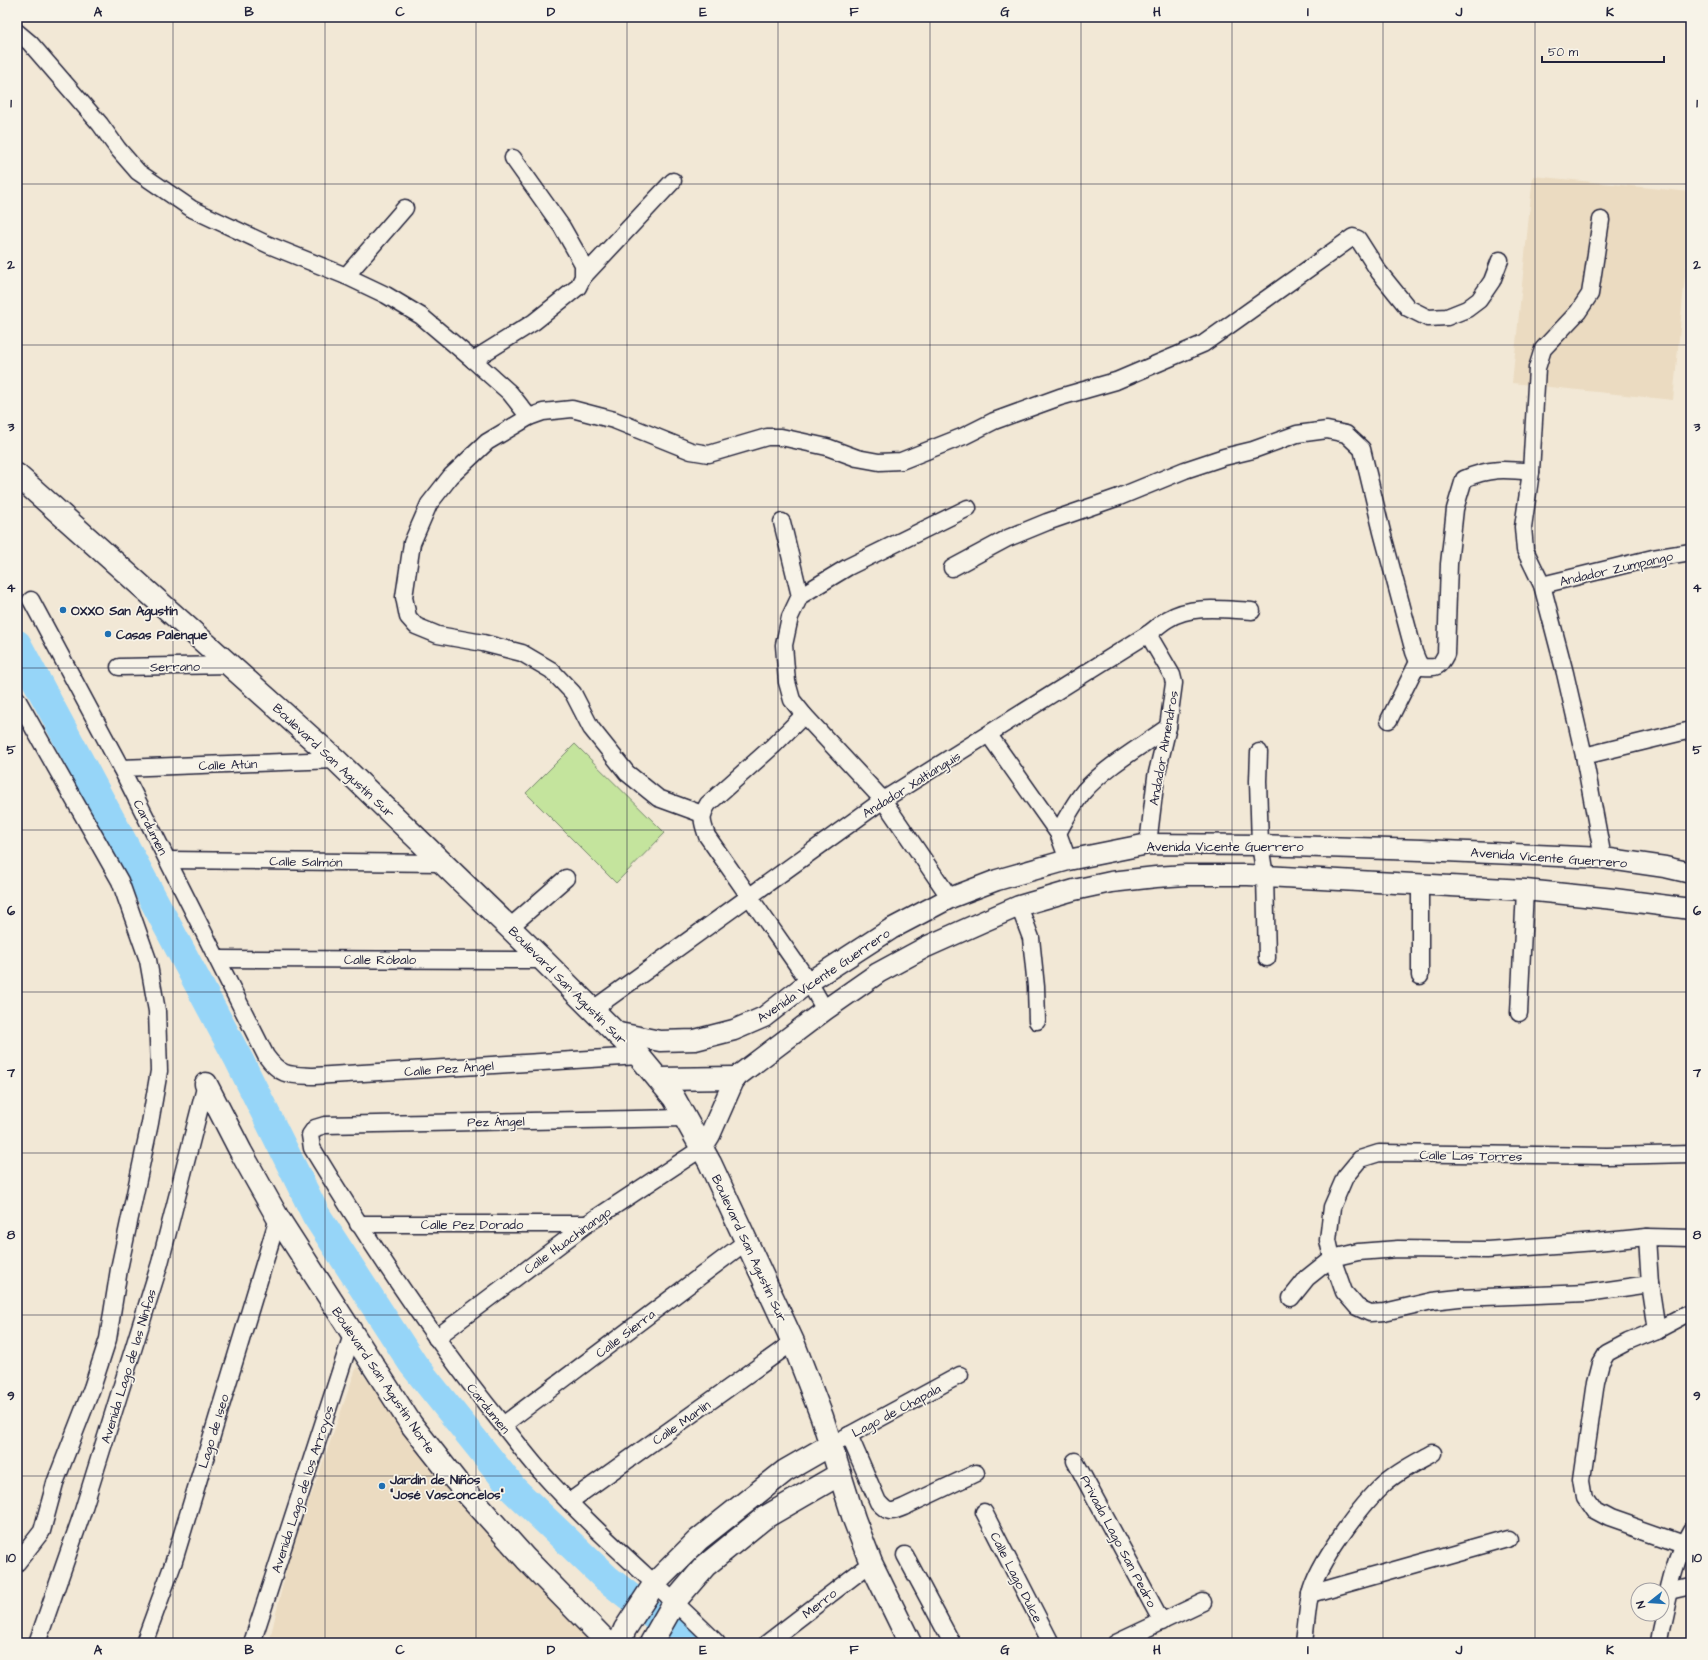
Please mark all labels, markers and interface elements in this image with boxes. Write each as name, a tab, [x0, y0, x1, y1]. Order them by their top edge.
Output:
text: A	[94, 3, 103, 21]
text: B	[244, 3, 254, 21]
text: C	[395, 3, 405, 21]
text: D	[547, 3, 556, 21]
text: E	[699, 3, 707, 21]
text: F	[849, 3, 859, 21]
text: G	[1000, 3, 1010, 21]
text: H	[1153, 3, 1161, 21]
text: I	[1307, 3, 1309, 21]
text: J	[1455, 3, 1463, 21]
text: K	[1606, 3, 1614, 21]
scale bar	[1542, 38, 1664, 64]
text: 50 m	[1548, 44, 1579, 61]
text: 1	[10, 94, 12, 112]
text: 1	[1696, 94, 1698, 112]
text: 2	[6, 256, 15, 274]
text: 2	[1692, 256, 1701, 274]
text: 3	[7, 418, 15, 436]
text: 3	[1693, 418, 1701, 436]
street label: Andador Zumpango	[1558, 547, 1676, 592]
text: 4	[7, 579, 16, 597]
text: 4	[1693, 579, 1702, 597]
place label: OXXO San Agustín	[71, 602, 178, 622]
marker: OXXO San Agustín	[58, 605, 68, 615]
place label: Casas Palenque	[116, 626, 207, 645]
marker: Casas Palenque	[103, 629, 113, 639]
street label: Serrano	[150, 658, 201, 676]
street label: Andador Almendros	[1145, 689, 1183, 807]
street label: Boulevard San Agustín Sur	[268, 699, 398, 823]
text: 5	[6, 741, 16, 759]
text: 5	[1692, 741, 1702, 759]
street label: Andador Xaltianguis	[859, 747, 965, 823]
street label: Calle Atún	[198, 755, 258, 775]
street label: Cardumen	[128, 797, 172, 859]
street label: Avenida Vicente Guerrero	[1147, 838, 1304, 856]
street label: Avenida Vicente Guerrero	[1470, 844, 1629, 872]
street label: Calle Salmón	[269, 852, 343, 872]
text: 6	[7, 902, 16, 920]
text: 6	[1693, 902, 1702, 920]
street label: Boulevard San Agustín Sur	[503, 923, 630, 1050]
street label: Avenida Vicente Guerrero	[753, 924, 894, 1027]
street label: Calle Róbalo	[344, 951, 417, 969]
street label: Calle Pez Ángel	[404, 1057, 495, 1082]
text: 7	[6, 1064, 16, 1082]
text: 7	[1692, 1064, 1702, 1082]
street label: Pez Ángel	[467, 1112, 525, 1133]
street label: Calle Las Torres	[1419, 1146, 1523, 1166]
street label: Boulevard San Agustín Sur	[706, 1172, 791, 1325]
street label: Calle Huachinango	[520, 1203, 616, 1279]
street label: Calle Pez Dorado	[421, 1216, 524, 1234]
text: 8	[7, 1226, 16, 1244]
text: 8	[1693, 1226, 1702, 1244]
street label: Avenida Lago de las Ninfas	[97, 1286, 162, 1446]
street label: Boulevard San Agustín Norte	[326, 1304, 439, 1458]
street label: Calle Sierra	[592, 1305, 659, 1362]
street label: Cardumen	[462, 1380, 514, 1438]
street label: Lago de Chapala	[849, 1380, 945, 1443]
text: 9	[7, 1387, 15, 1405]
text: 9	[1693, 1387, 1701, 1405]
street label: Lago de Iseo	[194, 1391, 235, 1471]
street label: Calle Marlín	[649, 1396, 715, 1449]
street label: Avenida Lago de los Arroyos	[267, 1403, 340, 1576]
place label: Jardín de Niños "José Vasconcelos"	[389, 1471, 505, 1504]
street label: Privada Lago San Pedro	[1075, 1472, 1161, 1612]
marker: Jardín de Niños "José Vasconcelos"	[377, 1481, 387, 1491]
street label: Calle Lago Dulce	[985, 1529, 1047, 1626]
text: 10	[6, 1549, 17, 1567]
text: 10	[1692, 1549, 1703, 1567]
north arrow	[1630, 1582, 1670, 1622]
street label: Merro	[799, 1584, 841, 1623]
text: N	[1633, 1599, 1649, 1610]
text: A	[94, 1641, 103, 1659]
text: B	[244, 1641, 254, 1659]
text: C	[395, 1641, 405, 1659]
text: D	[547, 1641, 556, 1659]
text: E	[699, 1641, 707, 1659]
text: F	[849, 1641, 859, 1659]
text: G	[1000, 1641, 1010, 1659]
text: H	[1153, 1641, 1161, 1659]
text: I	[1307, 1641, 1309, 1659]
text: J	[1455, 1641, 1463, 1659]
text: K	[1606, 1641, 1614, 1659]

